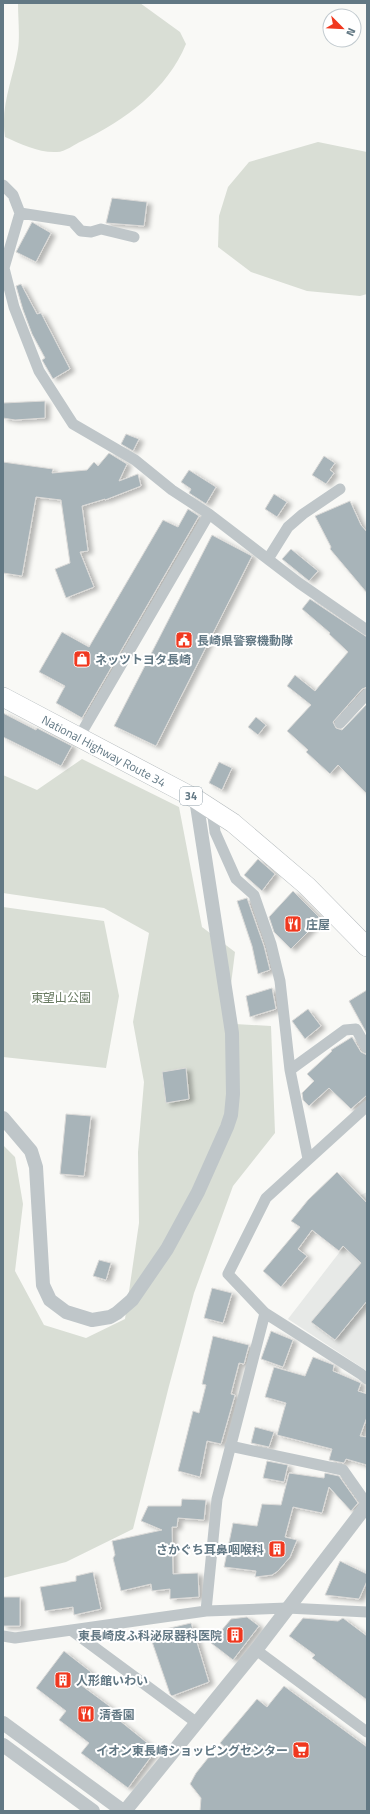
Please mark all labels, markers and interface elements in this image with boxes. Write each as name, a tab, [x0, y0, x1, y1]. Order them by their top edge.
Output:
north arrow	[322, 8, 362, 48]
text: N	[342, 25, 360, 39]
public building icon: 長崎県警察機動隊	[174, 630, 194, 650]
place label: 長崎県警察機動隊	[197, 631, 293, 650]
shop icon: ネッツトヨタ長崎	[72, 649, 92, 669]
place label: ネッツトヨタ長崎	[95, 650, 191, 669]
street label: National Highway Route 34	[38, 710, 170, 792]
road number: 34	[180, 787, 202, 805]
restaurant icon: 庄屋	[283, 914, 303, 934]
place label: 庄屋	[306, 915, 330, 934]
park label: 東望山公園	[31, 988, 91, 1007]
building icon: さかぐち耳鼻咽喉科	[267, 1539, 287, 1559]
place label: さかぐち耳鼻咽喉科	[156, 1540, 264, 1559]
building icon: 東長崎皮ふ科泌尿器科医院	[225, 1625, 245, 1645]
place label: 東長崎皮ふ科泌尿器科医院	[78, 1626, 222, 1645]
building icon: 人形館いわい	[53, 1670, 73, 1690]
place label: 人形館いわい	[76, 1671, 148, 1690]
restaurant icon: 清香園	[76, 1704, 96, 1724]
place label: 清香園	[99, 1705, 135, 1724]
supermarket icon: イオン東長崎ショッピングセンター	[291, 1740, 311, 1760]
place label: イオン東長崎ショッピングセンター	[96, 1741, 288, 1760]

